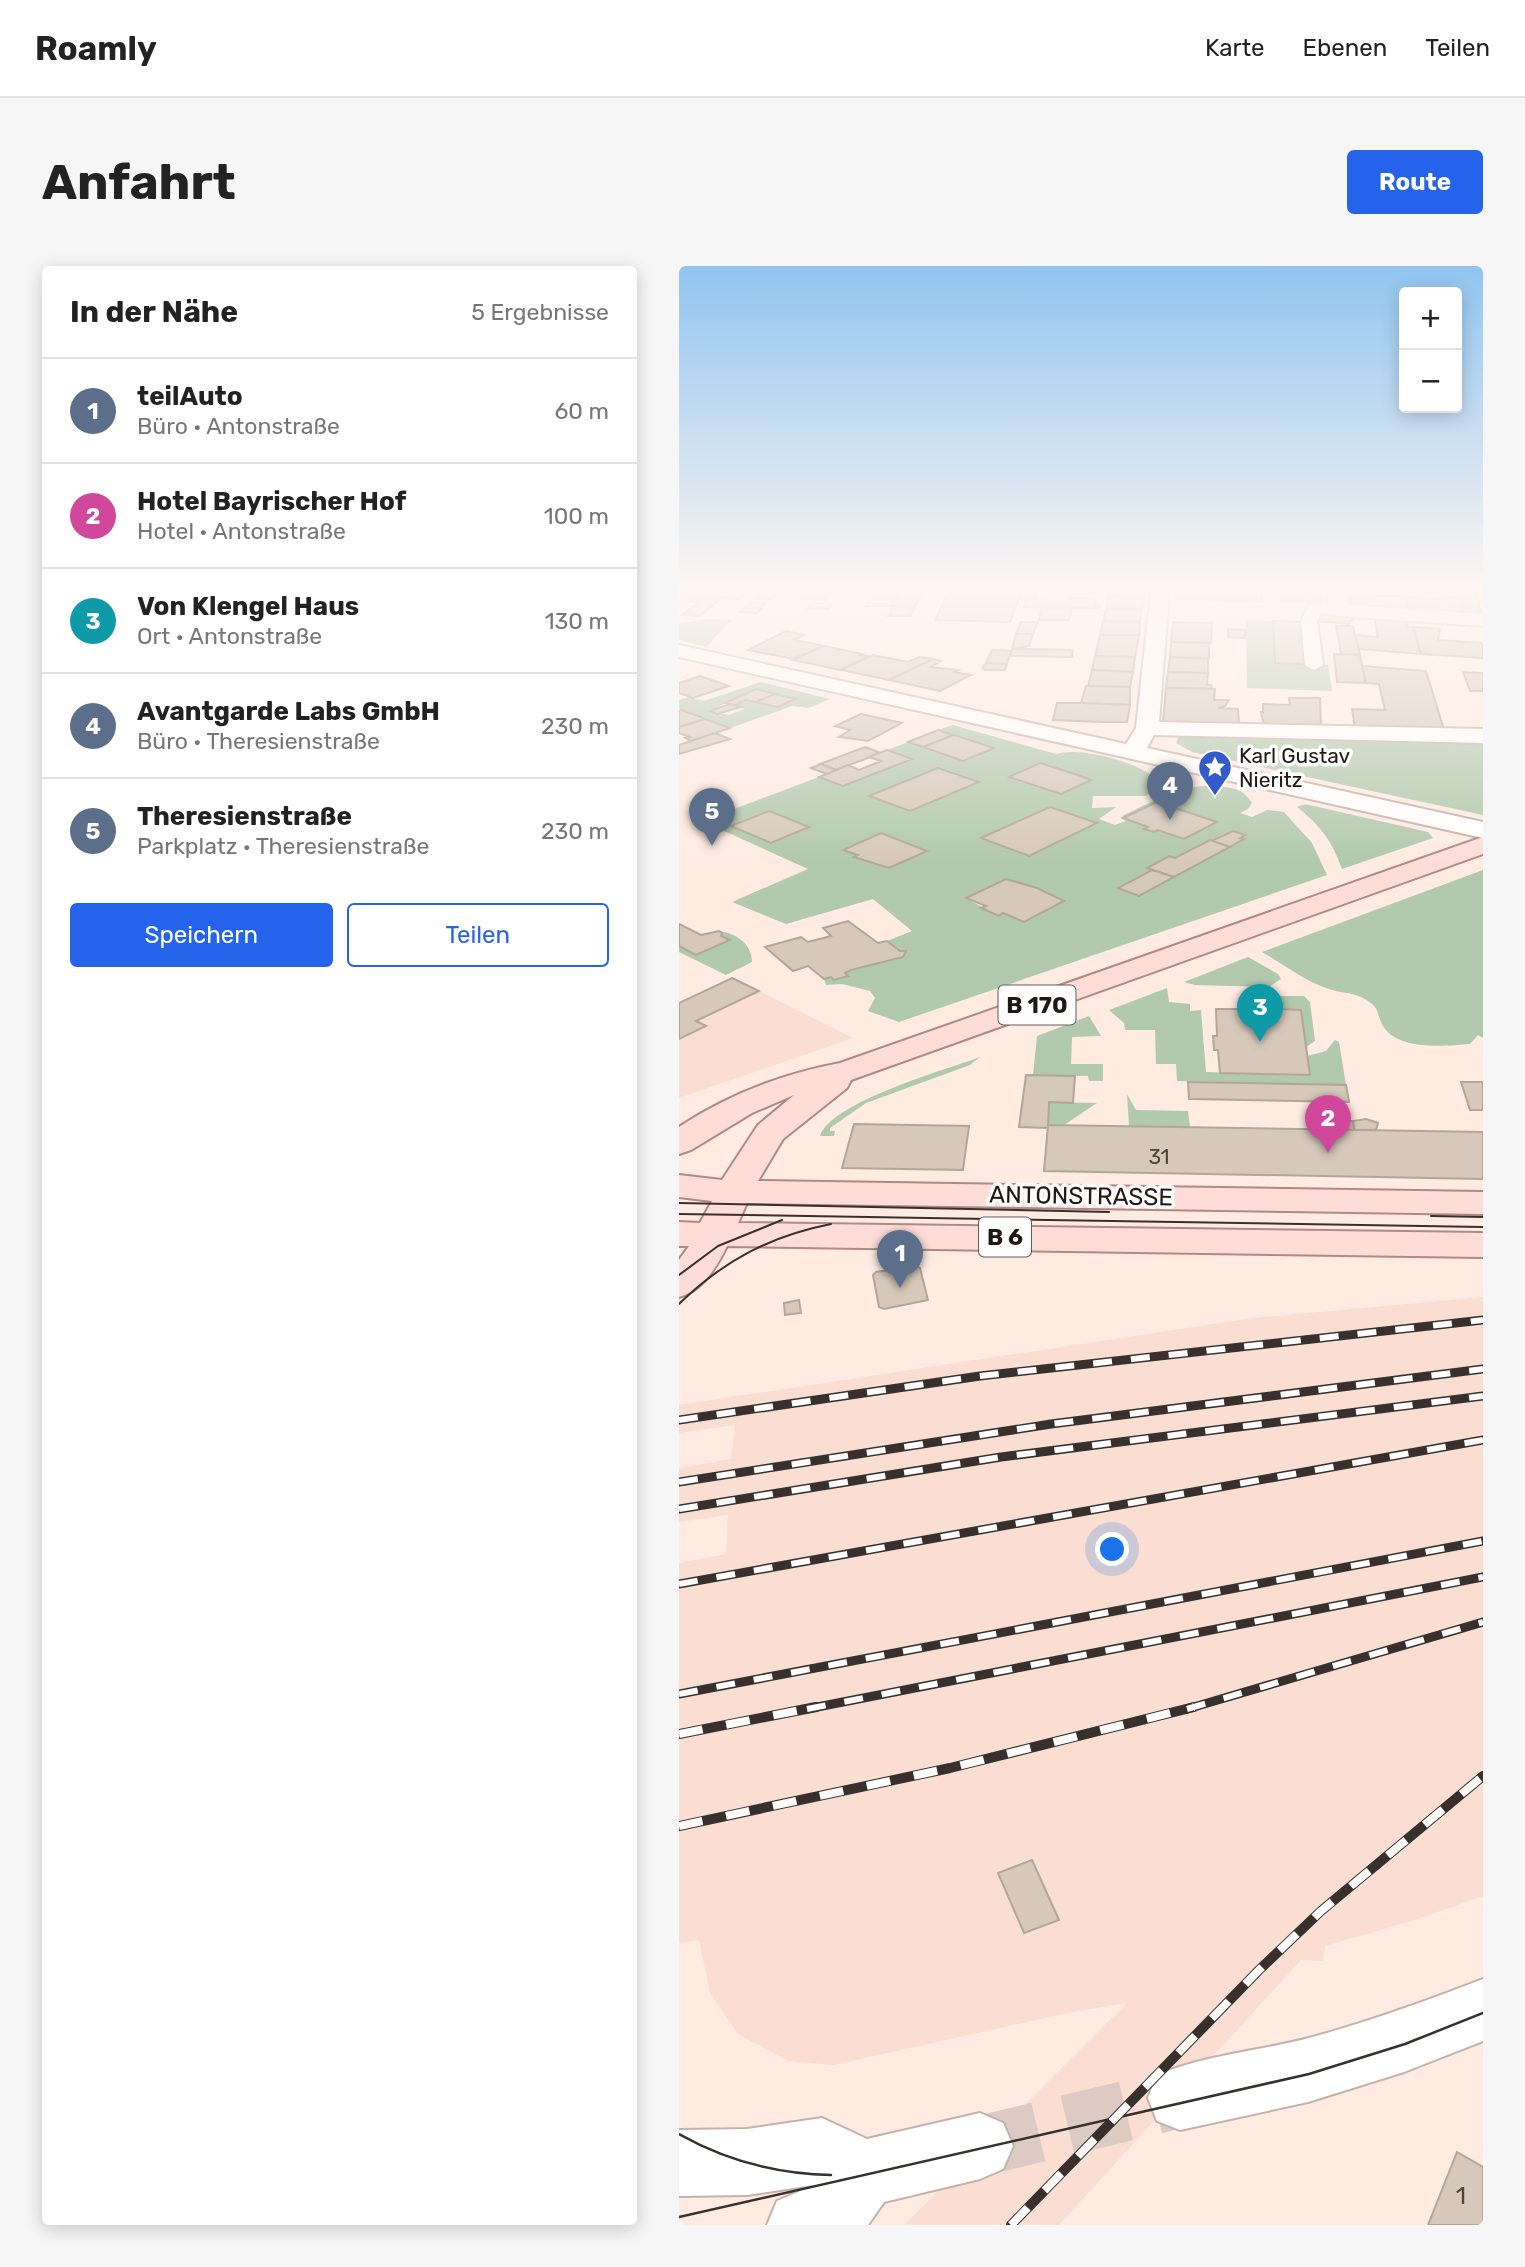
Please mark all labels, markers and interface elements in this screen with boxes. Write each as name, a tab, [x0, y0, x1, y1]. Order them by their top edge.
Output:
text: Roamly	[35, 29, 157, 68]
text: Karte	[1205, 34, 1265, 62]
text: Ebenen	[1303, 34, 1387, 62]
text: Teilen	[1425, 34, 1490, 62]
button: Route	[1347, 150, 1483, 214]
text: Anfahrt	[42, 153, 236, 211]
map controls	[1399, 287, 1462, 413]
button: +	[1399, 287, 1462, 350]
text: In der Nähe	[70, 294, 238, 330]
text: 5 Ergebnisse	[471, 298, 609, 326]
button: −	[1399, 350, 1462, 413]
text: teilAuto	[137, 381, 243, 412]
text: 1	[87, 397, 99, 425]
text: 60 m	[554, 397, 609, 425]
text: Büro · Antonstraße	[137, 412, 340, 440]
text: Hotel Bayrischer Hof	[137, 486, 406, 517]
text: 2	[86, 502, 100, 530]
text: 100 m	[544, 502, 609, 530]
text: Hotel · Antonstraße	[137, 517, 346, 545]
text: Von Klengel Haus	[137, 591, 359, 622]
text: 3	[85, 607, 101, 635]
text: 130 m	[545, 607, 609, 635]
text: Ort · Antonstraße	[137, 622, 322, 650]
text: Avantgarde Labs GmbH	[137, 696, 440, 727]
text: 4	[85, 712, 101, 740]
text: 230 m	[541, 712, 609, 740]
text: Büro · Theresienstraße	[137, 727, 380, 755]
place label: Karl Gustav Nieritz	[1239, 743, 1350, 792]
place icon: Karl Gustav Nieritz	[1196, 748, 1234, 797]
pin: 4	[1147, 762, 1193, 820]
pin: 5	[689, 788, 735, 846]
text: Theresienstraße	[137, 801, 352, 832]
text: 5	[86, 817, 100, 845]
text: 230 m	[541, 817, 609, 845]
text: Parkplatz · Theresienstraße	[137, 832, 429, 860]
button: Speichern	[70, 903, 333, 967]
button: Teilen	[347, 903, 609, 967]
pin: 3	[1237, 984, 1283, 1042]
road number: B 170	[999, 986, 1075, 1024]
pin: 2	[1305, 1095, 1351, 1153]
house number: 31	[1148, 1144, 1170, 1169]
street label: ANTONSTRASSE	[989, 1180, 1173, 1212]
road number: B 6	[979, 1218, 1031, 1256]
pin: 1	[877, 1230, 923, 1288]
your location	[1095, 1532, 1129, 1566]
house number: 1	[1456, 2182, 1466, 2210]

